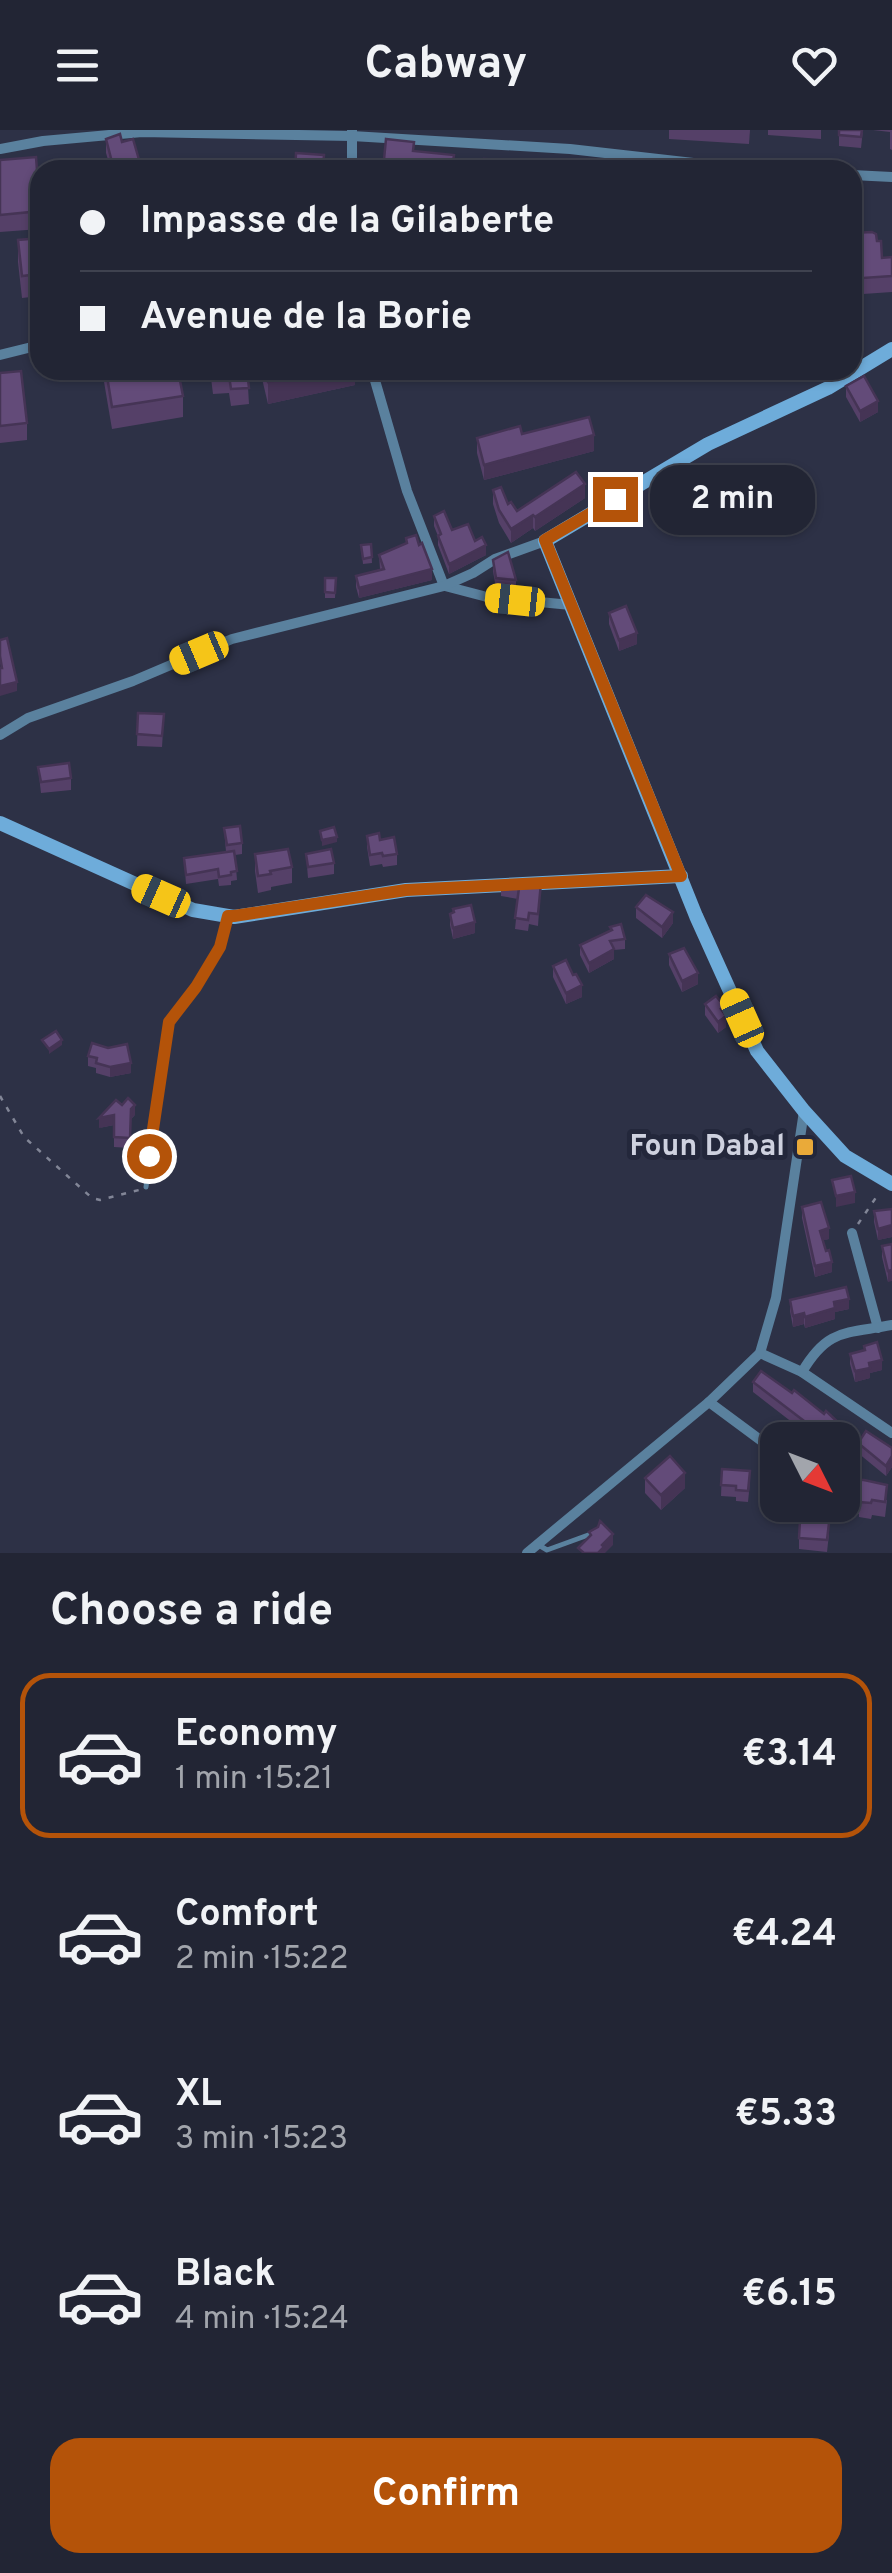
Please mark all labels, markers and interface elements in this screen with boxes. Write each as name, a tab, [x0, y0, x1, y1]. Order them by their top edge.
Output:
text: Cabway	[365, 37, 527, 94]
icon: menu	[50, 38, 105, 93]
icon: heart	[787, 38, 842, 93]
text: Impasse de la Gilaberte	[140, 198, 554, 247]
text: Avenue de la Borie	[140, 294, 472, 343]
callout: 2 min	[650, 464, 815, 534]
route end	[593, 477, 638, 522]
text: 2 min	[691, 480, 774, 520]
car	[484, 582, 546, 618]
car	[166, 627, 232, 679]
car	[127, 870, 195, 922]
car	[716, 984, 768, 1052]
place label: Foun Dabal	[630, 1129, 785, 1166]
route start	[127, 1134, 172, 1179]
marker: Foun Dabal	[794, 1136, 816, 1158]
north arrow	[760, 1422, 860, 1522]
map controls	[760, 1422, 860, 1522]
text: Choose a ride	[50, 1584, 333, 1641]
icon: car	[55, 1711, 145, 1801]
text: Economy	[175, 1711, 337, 1760]
text: €3.14	[742, 1731, 837, 1780]
text: 1 min · 15:21	[175, 1760, 333, 1800]
icon: car	[55, 1891, 145, 1981]
text: Comfort	[175, 1891, 319, 1940]
text: €4.24	[732, 1911, 837, 1960]
text: 2 min · 15:22	[175, 1940, 349, 1980]
icon: car	[55, 2071, 145, 2161]
text: XL	[175, 2071, 222, 2120]
text: €5.33	[735, 2091, 837, 2140]
text: 3 min · 15:23	[175, 2120, 348, 2160]
icon: car	[55, 2251, 145, 2341]
text: Black	[175, 2251, 275, 2300]
text: €6.15	[742, 2271, 837, 2320]
text: 4 min · 15:24	[175, 2300, 349, 2340]
button: Confirm	[50, 2438, 842, 2553]

